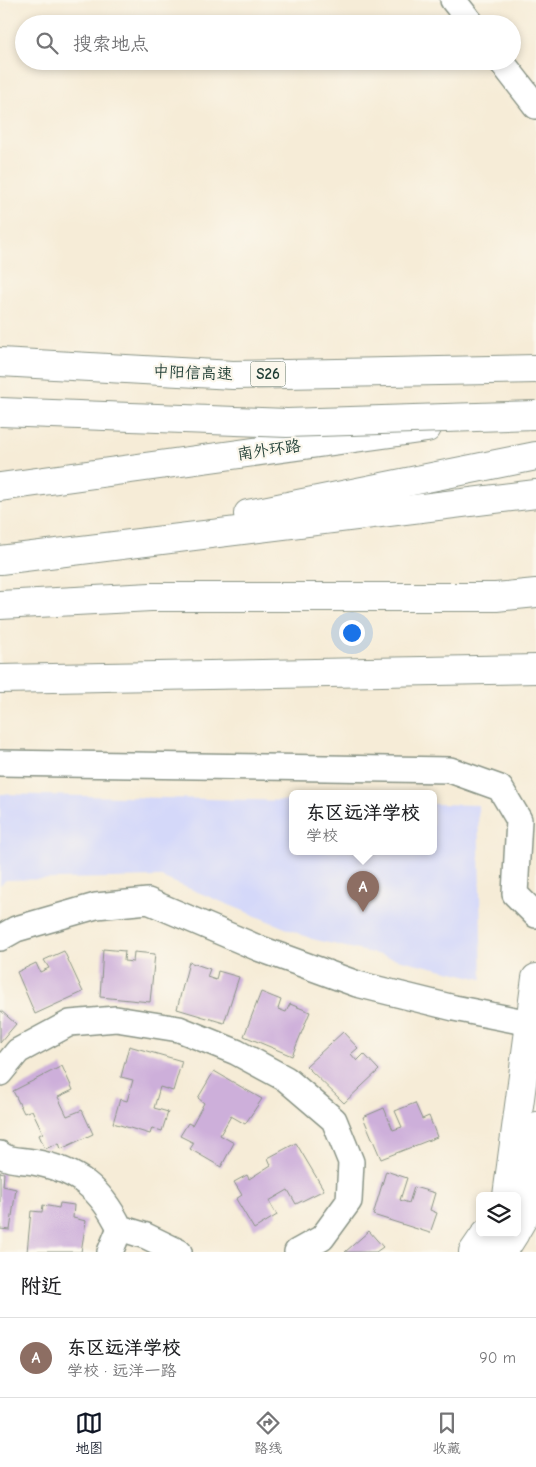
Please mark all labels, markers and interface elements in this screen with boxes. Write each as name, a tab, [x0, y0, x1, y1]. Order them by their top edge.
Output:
search box	[15, 15, 521, 70]
icon: search	[33, 29, 61, 57]
text: 搜索地点	[73, 33, 149, 55]
road number: S26	[250, 362, 286, 386]
street label: 中阳信高速	[153, 363, 233, 383]
street label: 南外环路	[236, 437, 302, 463]
your location	[339, 620, 365, 646]
popup	[289, 790, 437, 855]
text: 东区远洋学校	[306, 802, 420, 824]
text: 学校	[306, 827, 338, 845]
pin: A	[347, 871, 379, 912]
map controls	[476, 1192, 521, 1237]
button: layers	[476, 1192, 521, 1237]
text: 附近	[20, 1274, 62, 1298]
text: 东区远洋学校	[67, 1337, 181, 1359]
text: A	[32, 1349, 40, 1367]
text: 90 m	[479, 1349, 516, 1367]
text: 学校 · 远洋一路	[67, 1362, 177, 1380]
tab: 地图	[75, 1409, 103, 1457]
tab: 路线	[254, 1409, 282, 1457]
tab: 收藏	[433, 1409, 461, 1457]

